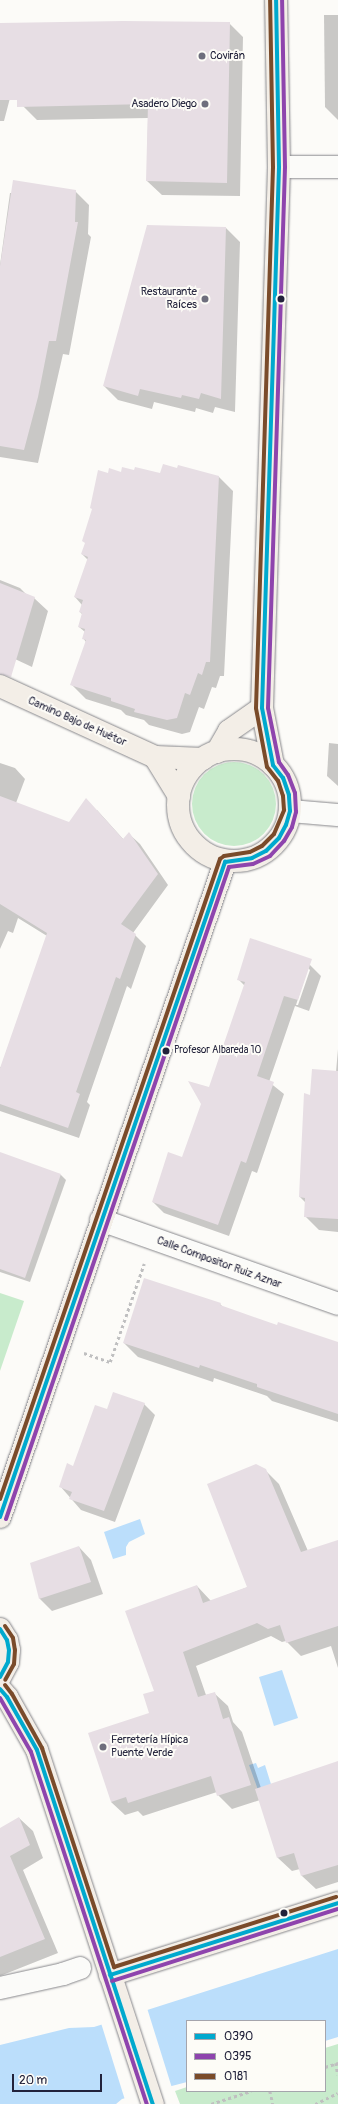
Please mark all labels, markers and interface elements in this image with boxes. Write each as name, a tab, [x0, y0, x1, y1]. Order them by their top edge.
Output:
place label: Covirán	[210, 49, 245, 63]
marker: Covirán	[197, 51, 207, 61]
place label: Asadero Diego	[131, 97, 197, 111]
marker: Asadero Diego	[200, 99, 210, 109]
place label: Restaurante Raíces	[141, 286, 197, 312]
marker: Restaurante Raíces	[200, 294, 210, 304]
unlabelled marker	[276, 294, 286, 304]
street label: Camino Bajo de Huétor	[26, 694, 128, 750]
place label: Profesor Albareda 10	[174, 1045, 261, 1057]
marker: Profesor Albareda 10	[161, 1046, 171, 1056]
street label: Calle Compositor Ruiz Aznar	[155, 1234, 283, 1292]
place label: Ferretería Hípica Puente Verde	[111, 1734, 188, 1760]
marker: Ferretería Hípica Puente Verde	[98, 1742, 108, 1752]
unlabelled marker	[279, 1908, 289, 1918]
legend	[186, 2020, 326, 2092]
text: 0390	[224, 2029, 253, 2044]
text: 0395	[224, 2049, 252, 2064]
scale bar	[14, 2066, 104, 2092]
text: 0181	[224, 2069, 248, 2084]
text: 20 m	[19, 2073, 47, 2088]

